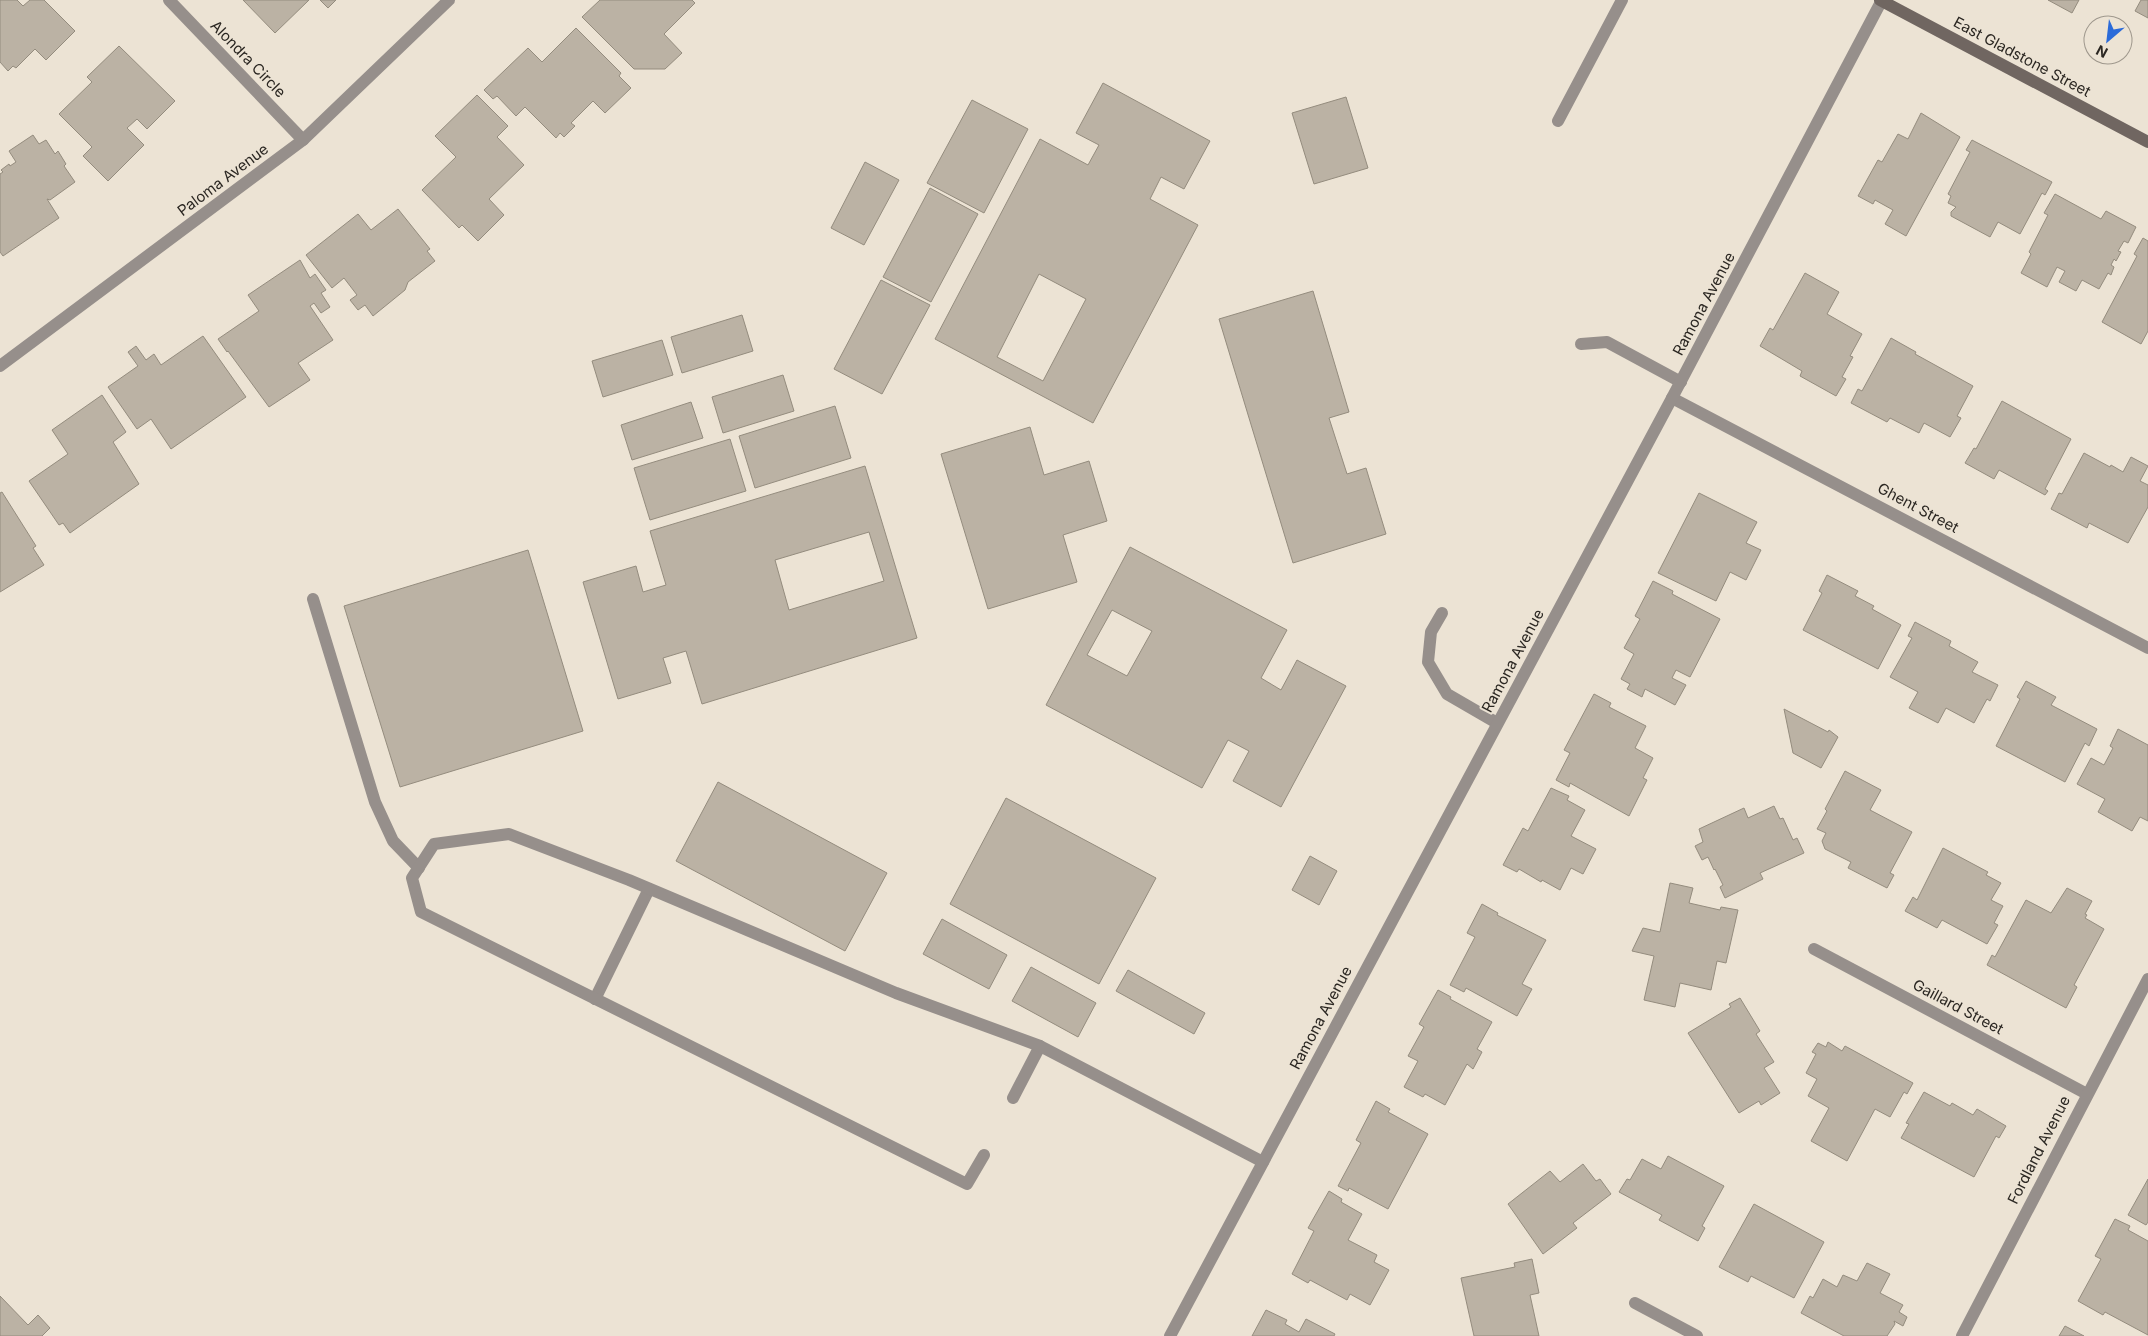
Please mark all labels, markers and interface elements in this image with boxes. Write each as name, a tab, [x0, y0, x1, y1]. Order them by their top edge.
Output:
street label: East Gladstone Street	[1950, 12, 2094, 101]
north arrow	[2083, 15, 2133, 65]
street label: Alondra Circle	[207, 16, 290, 101]
text: N	[2093, 42, 2110, 62]
street label: Paloma Avenue	[173, 139, 272, 220]
street label: Ramona Avenue	[1668, 249, 1739, 359]
street label: Ghent Street	[1874, 478, 1962, 537]
street label: Ramona Avenue	[1477, 606, 1548, 716]
street label: Ramona Avenue	[1285, 963, 1356, 1073]
street label: Gaillard Street	[1910, 975, 2007, 1038]
street label: Fordland Avenue	[2003, 1093, 2074, 1207]

